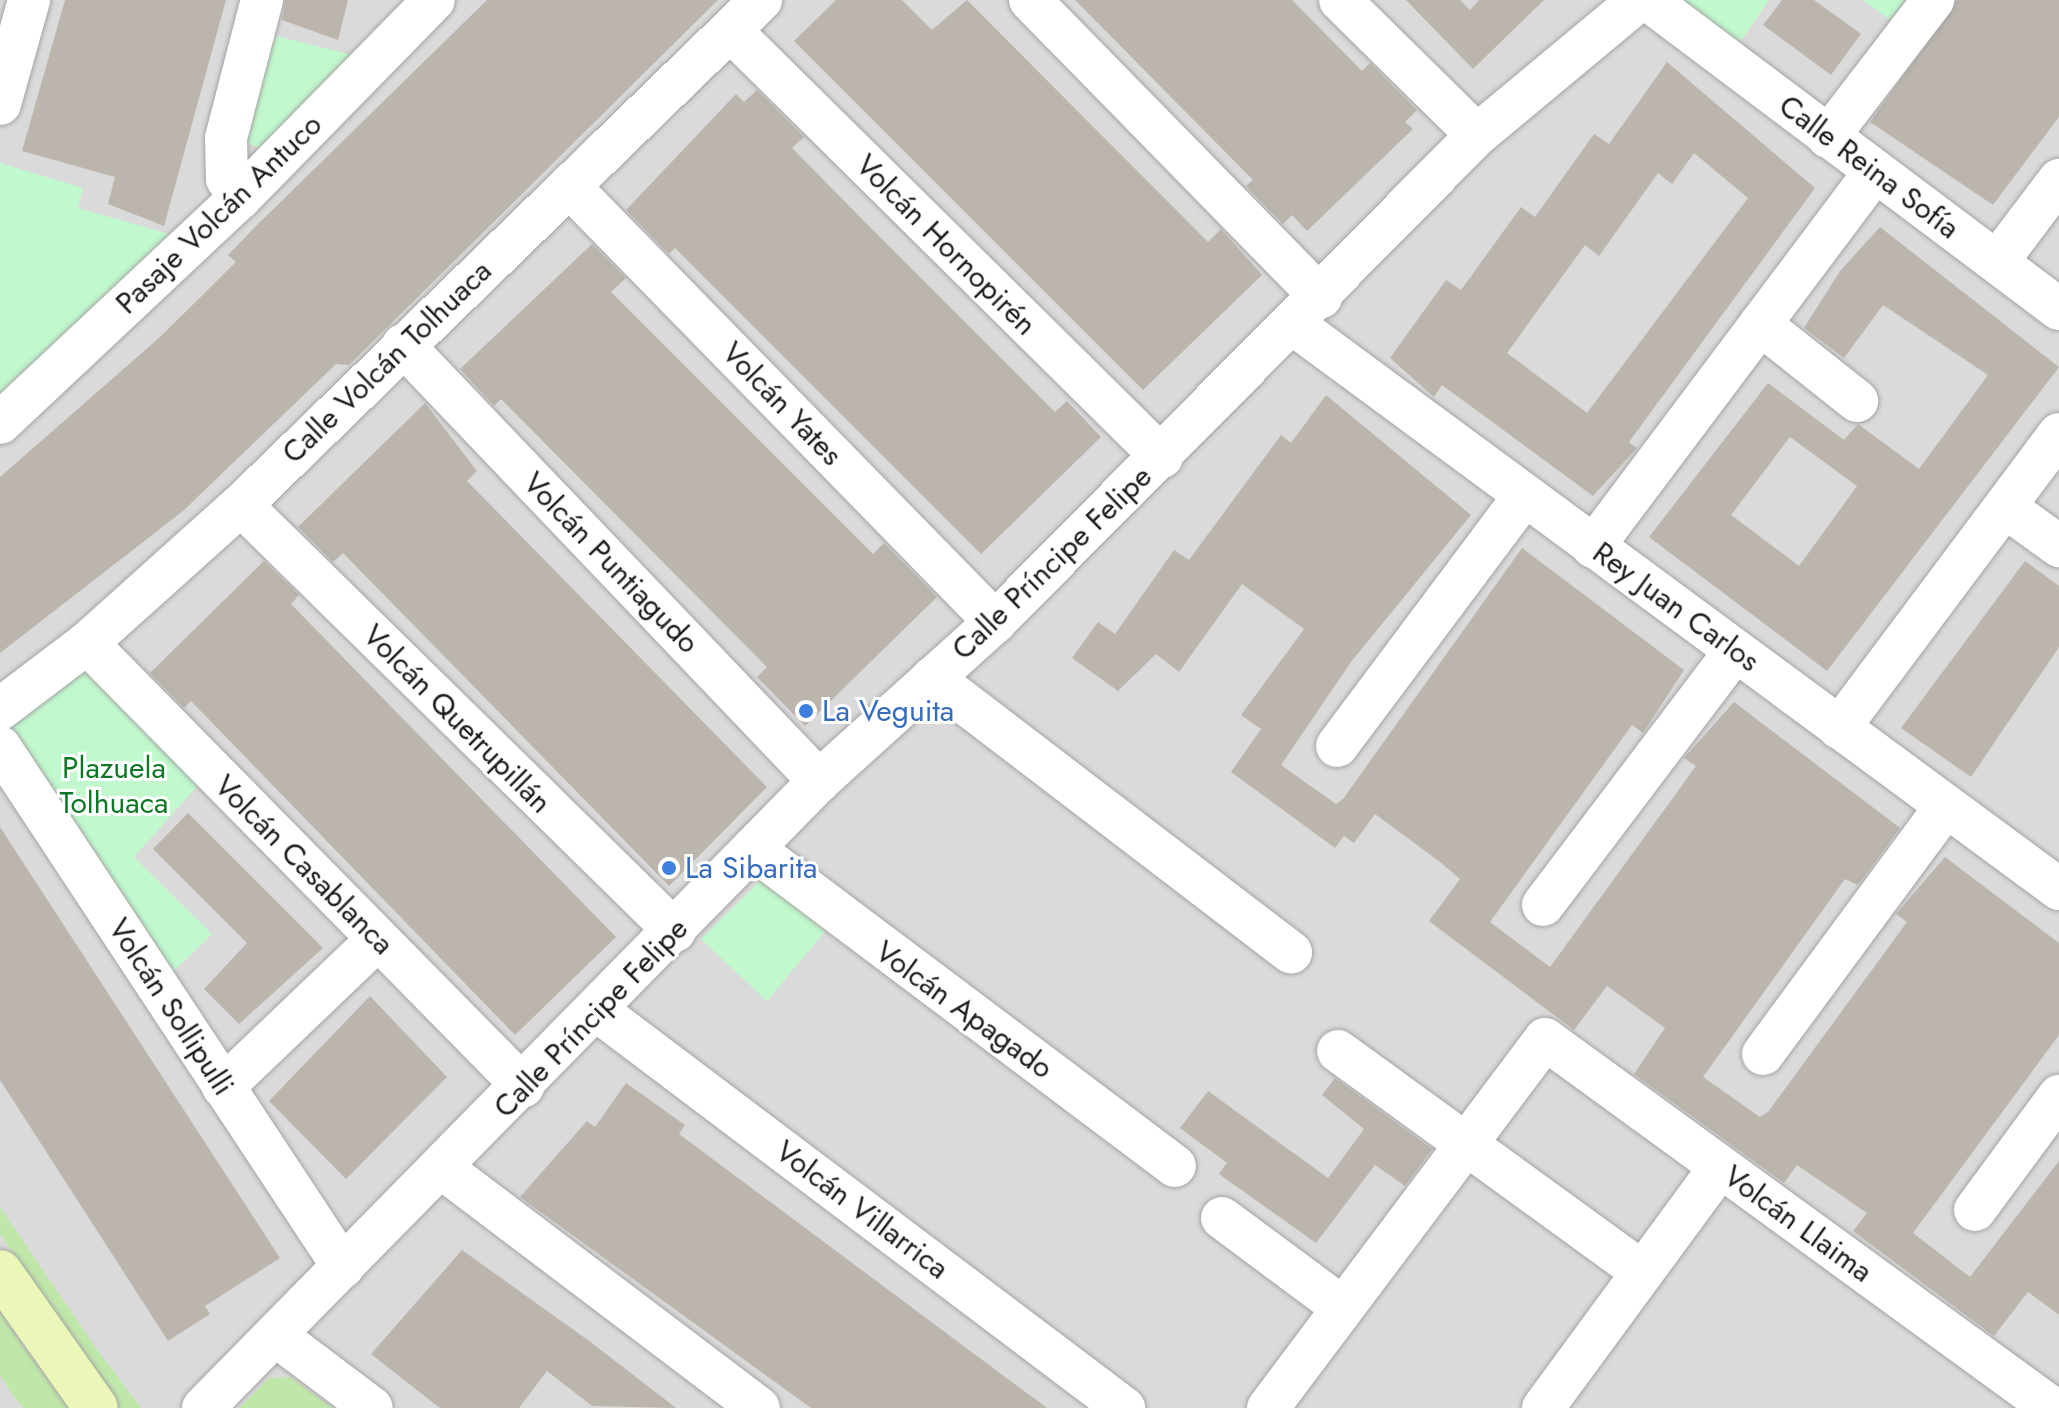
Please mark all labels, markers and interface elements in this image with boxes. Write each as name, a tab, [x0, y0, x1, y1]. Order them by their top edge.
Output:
street label: Calle Reina Sofía	[1772, 88, 1966, 246]
street label: Pasaje Volcán Antuco	[109, 107, 329, 321]
street label: Volcán Hornopirén	[848, 147, 1044, 343]
street label: Calle Volcán Tolhuaca	[275, 253, 499, 471]
street label: Volcán Yates	[714, 335, 850, 473]
street label: Calle Príncipe Felipe	[945, 459, 1159, 667]
street label: Volcán Puntiagudo	[516, 465, 706, 661]
street label: Rey Juan Carlos	[1586, 535, 1766, 679]
street label: Volcán Quetrupillán	[355, 617, 559, 821]
place label: La Veguita	[822, 693, 954, 729]
marker: La Veguita	[797, 702, 815, 720]
park label: Plazuela Tolhuaca	[60, 750, 168, 820]
street label: Volcán Casablanca	[207, 768, 401, 962]
place label: La Sibarita	[685, 850, 817, 886]
marker: La Sibarita	[660, 859, 678, 877]
street label: Calle Príncipe Felipe	[487, 911, 695, 1125]
street label: Volcán Sollipulli	[101, 912, 241, 1102]
street label: Volcán Apagado	[868, 934, 1060, 1086]
street label: Volcán Villarrica	[768, 1133, 956, 1287]
street label: Volcán Llaima	[1717, 1158, 1879, 1290]

